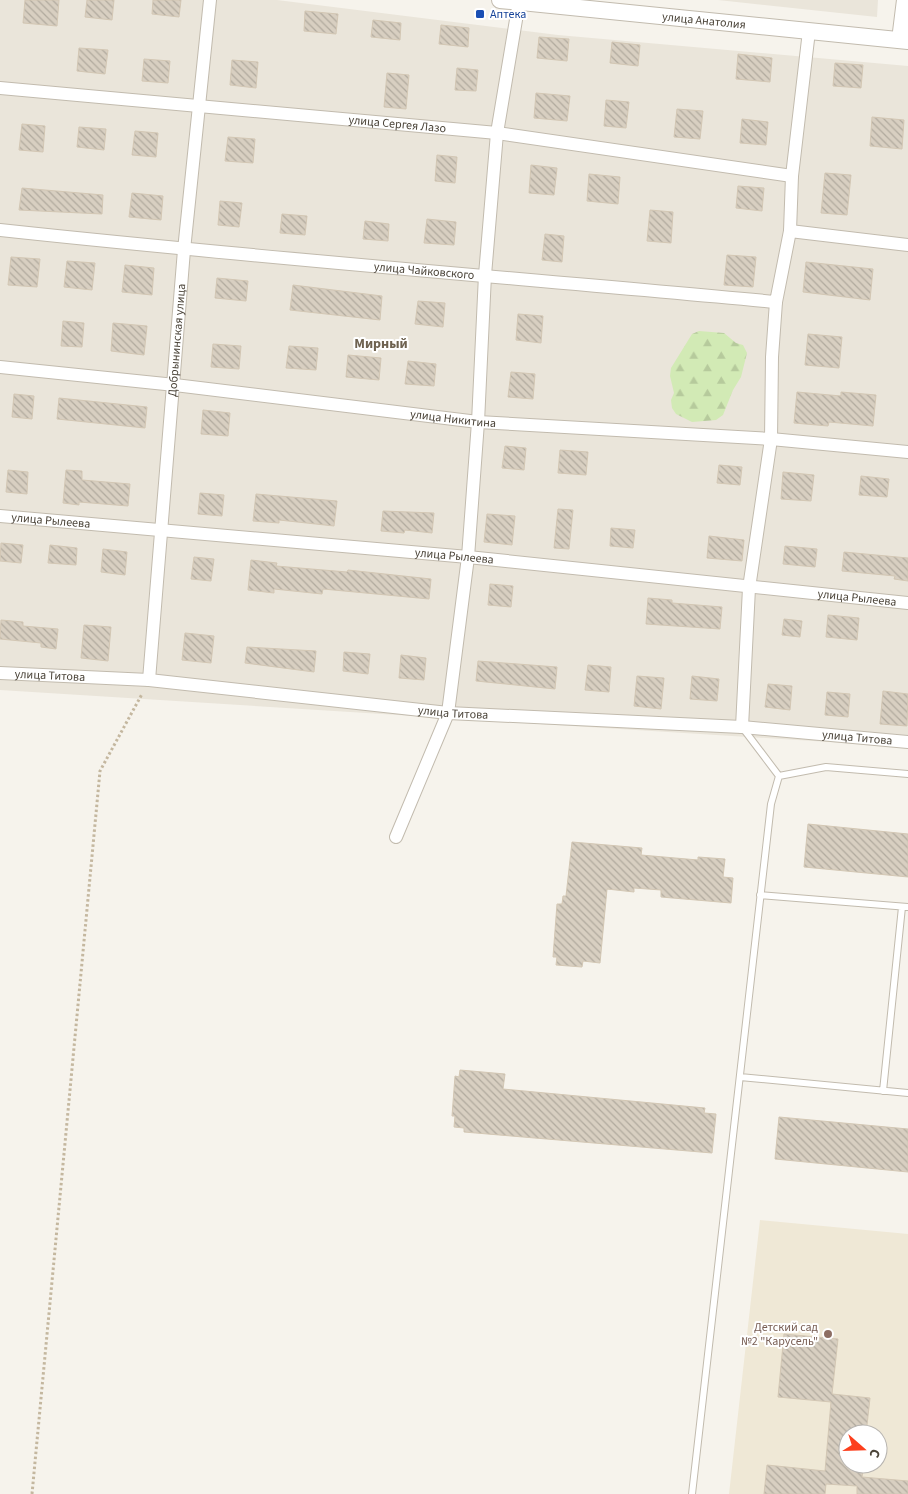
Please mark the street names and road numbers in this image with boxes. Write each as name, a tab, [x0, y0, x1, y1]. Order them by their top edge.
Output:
street label: улица Анатолия	[661, 8, 747, 33]
street label: улица Сергея Лазо	[348, 111, 447, 137]
street label: улица Чайковского	[373, 258, 475, 284]
street label: Добрынинская улица	[164, 283, 190, 397]
street label: улица Никитина	[409, 405, 496, 432]
street label: улица Рылеева	[11, 509, 91, 532]
street label: улица Рылеева	[414, 544, 495, 568]
street label: улица Рылеева	[817, 585, 897, 610]
street label: улица Титова	[14, 665, 86, 685]
street label: улица Титова	[417, 701, 489, 723]
street label: улица Титова	[821, 726, 893, 749]

